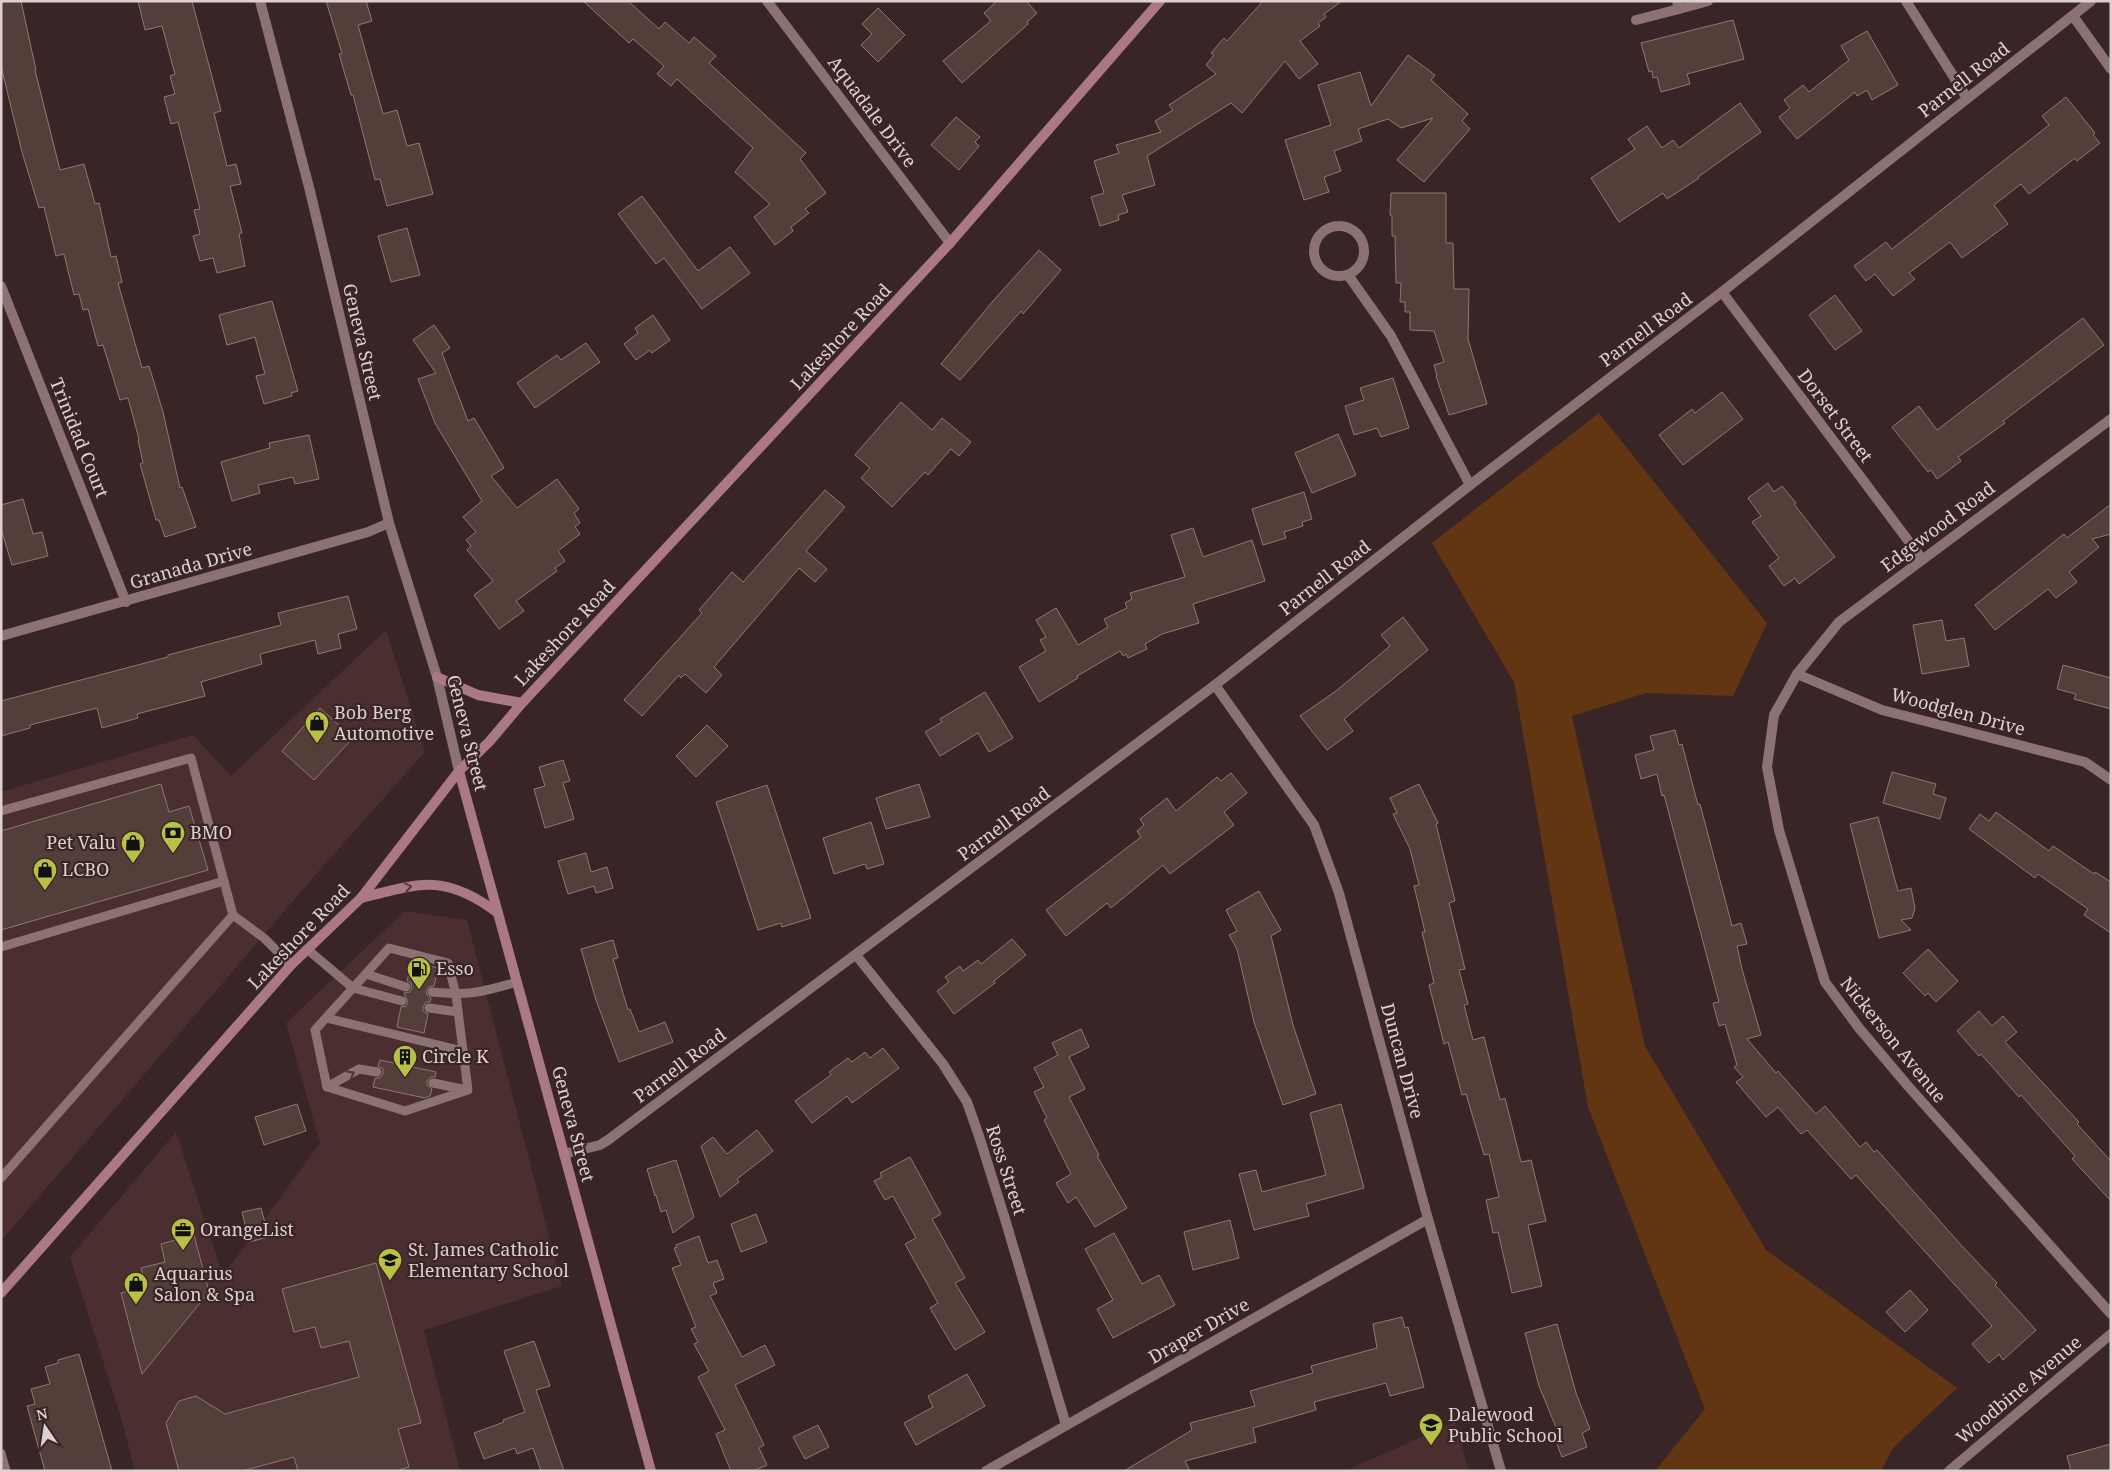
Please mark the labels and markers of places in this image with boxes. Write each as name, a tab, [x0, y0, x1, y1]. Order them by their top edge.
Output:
place label: Bob Berg Automotive	[334, 700, 434, 745]
shop icon: Bob Berg Automotive	[304, 710, 330, 744]
bank icon: BMO	[160, 820, 186, 854]
place label: BMO	[190, 820, 232, 844]
place label: Pet Valu	[46, 830, 117, 854]
shop icon: Pet Valu	[120, 830, 146, 864]
shop icon: LCBO	[32, 857, 58, 891]
place label: LCBO	[62, 857, 109, 881]
fuel station icon: Esso	[406, 956, 432, 990]
place label: Esso	[436, 956, 474, 980]
building icon: Circle K	[392, 1044, 418, 1078]
place label: Circle K	[422, 1044, 489, 1068]
office icon: OrangeList	[170, 1217, 196, 1251]
place label: OrangeList	[200, 1217, 294, 1241]
place label: St. James Catholic Elementary School	[408, 1237, 569, 1282]
school or university icon: St. James Catholic Elementary School	[377, 1247, 403, 1281]
place label: Aquarius Salon & Spa	[154, 1261, 255, 1306]
shop icon: Aquarius Salon & Spa	[123, 1271, 149, 1305]
place label: Dalewood Public School	[1448, 1402, 1563, 1447]
school or university icon: Dalewood Public School	[1418, 1412, 1444, 1446]

